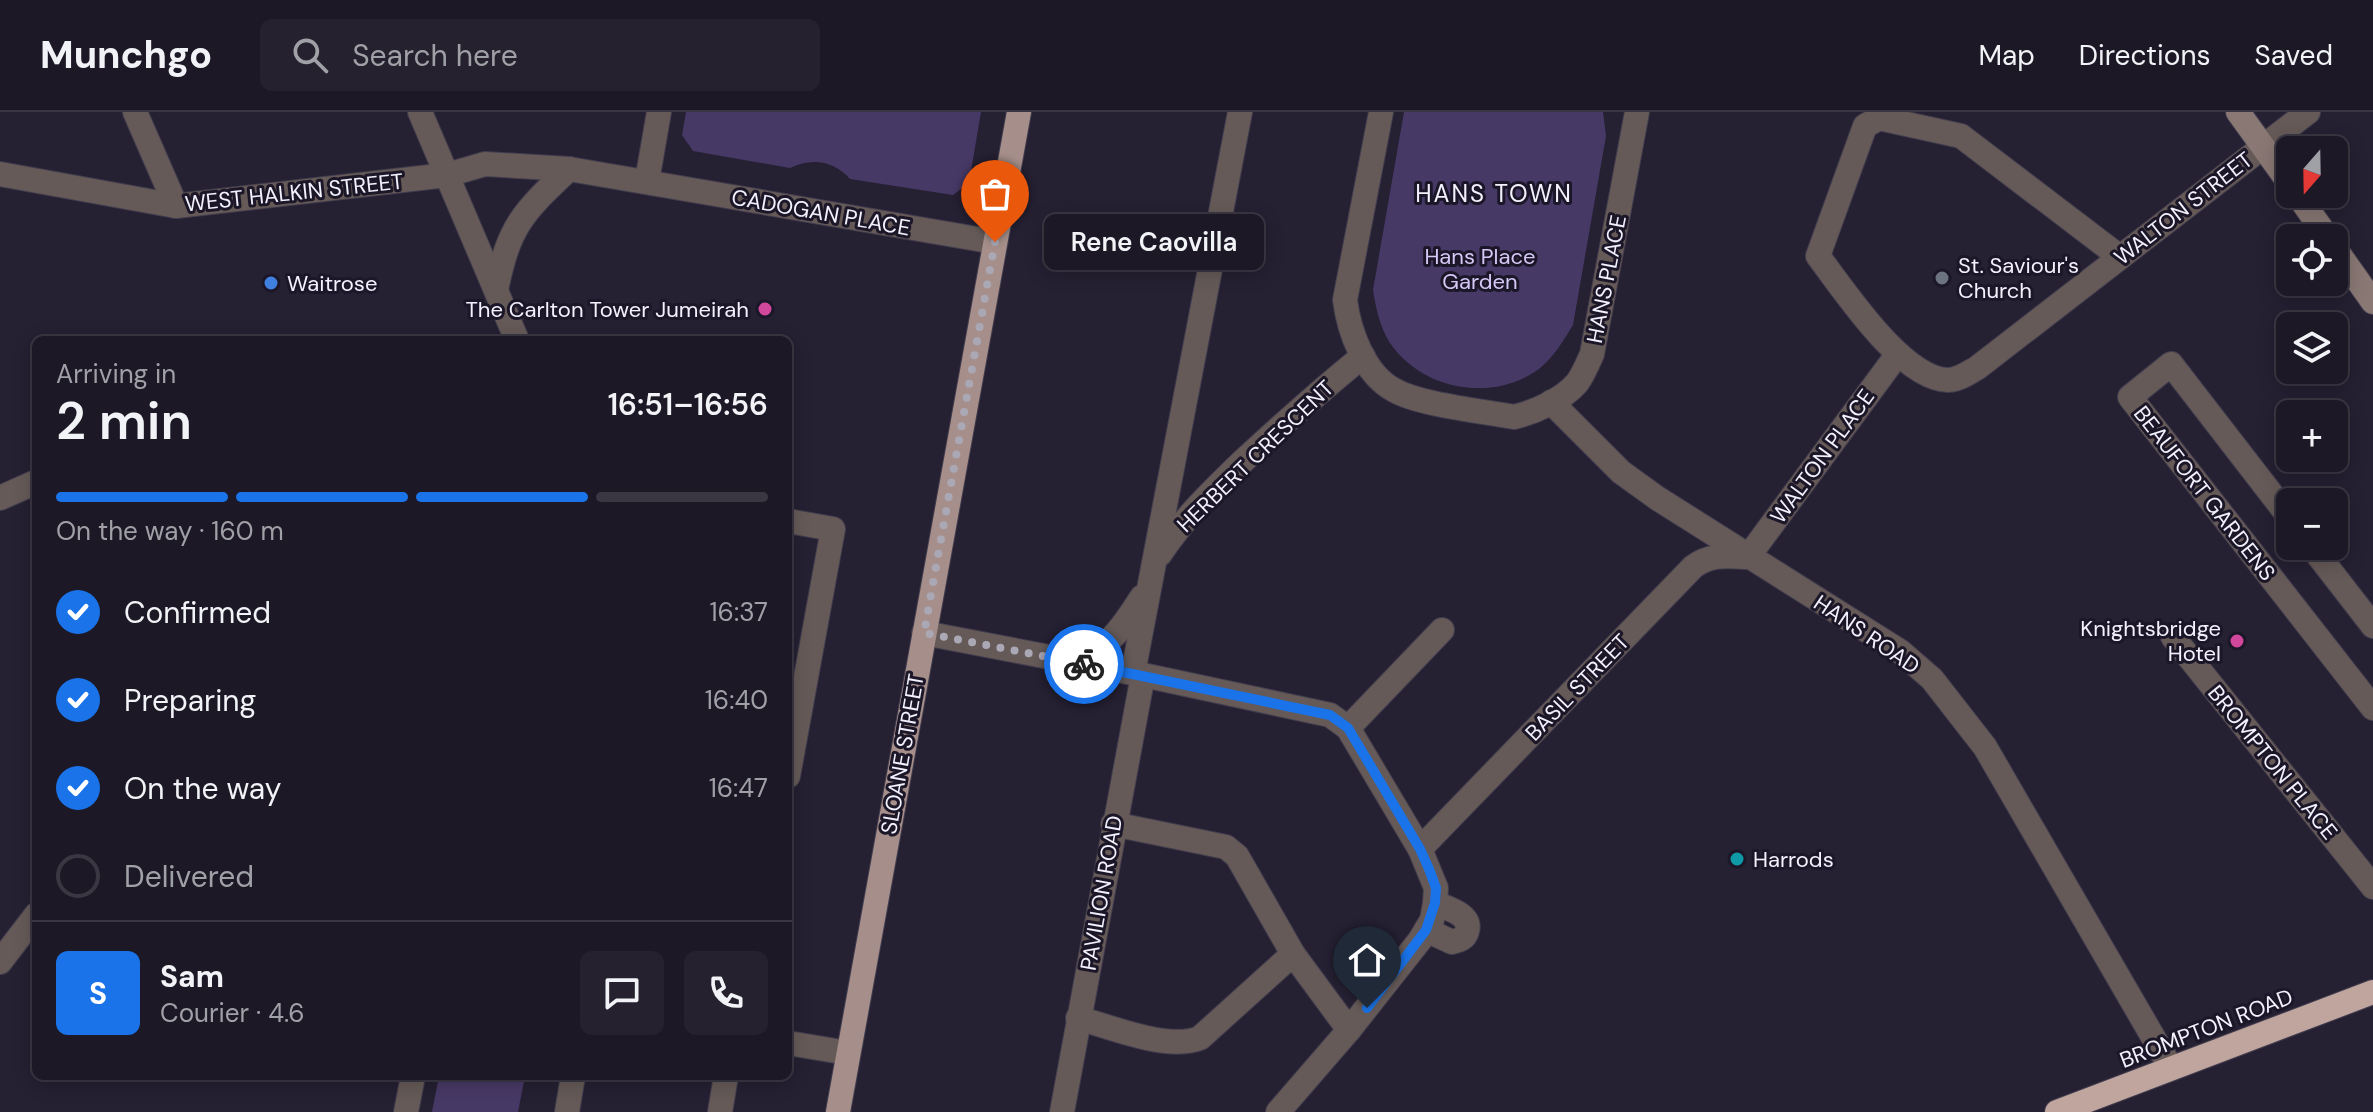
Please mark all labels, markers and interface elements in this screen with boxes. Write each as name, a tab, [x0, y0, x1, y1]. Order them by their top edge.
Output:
search box	[260, 19, 820, 91]
text: Munchgo	[40, 30, 212, 80]
icon: search	[288, 33, 332, 77]
text: Search here	[352, 36, 518, 75]
text: Map	[1978, 37, 2035, 74]
text: Directions	[2079, 37, 2211, 74]
text: Saved	[2255, 37, 2333, 74]
north arrow	[2276, 136, 2348, 208]
map controls	[2276, 136, 2348, 560]
street label: WALTON STREET	[2108, 145, 2258, 272]
pin	[961, 160, 1029, 242]
street label: WEST HALKIN STREET	[183, 167, 405, 218]
icon: bag	[973, 172, 1017, 216]
district label: HANS TOWN	[1415, 178, 1573, 209]
street label: CADOGAN PLACE	[729, 183, 912, 242]
street label: HANS PLACE	[1580, 213, 1633, 346]
callout: Rene Caovilla	[1043, 214, 1263, 270]
button: locate	[2276, 224, 2348, 296]
text: Rene Caovilla	[1071, 225, 1237, 259]
park label: Hans Place Garden	[1424, 242, 1536, 296]
place label: St. Saviour's Church	[1958, 251, 2079, 305]
place label: Waitrose	[287, 269, 377, 298]
marker: St. Saviour's Church	[1933, 269, 1951, 287]
marker: Waitrose	[262, 274, 280, 292]
place label: The Carlton Tower Jumeirah	[465, 295, 749, 324]
marker: The Carlton Tower Jumeirah	[756, 300, 774, 318]
button: layers	[2276, 312, 2348, 384]
text: Arriving in	[56, 357, 176, 391]
street label: HERBERT CRESCENT	[1171, 374, 1340, 539]
street label: WALTON PLACE	[1764, 383, 1881, 529]
text: 16:51–16:56	[608, 385, 768, 424]
text: 2 min	[56, 387, 192, 455]
street label: BEAUFORT GARDENS	[2127, 400, 2282, 587]
button: +	[2276, 400, 2348, 472]
button: −	[2276, 488, 2348, 560]
text: On the way · 160 m	[56, 514, 284, 548]
street label: HANS ROAD	[1808, 588, 1925, 681]
icon: check	[56, 590, 100, 634]
text: Confirmed	[124, 593, 271, 632]
text: 16:37	[709, 595, 768, 629]
place label: Knightsbridge Hotel	[2080, 614, 2221, 668]
courier	[1044, 624, 1124, 704]
street label: BASIL STREET	[1519, 628, 1636, 747]
marker: Knightsbridge Hotel	[2228, 632, 2246, 650]
icon: bike	[1062, 642, 1106, 686]
street label: SLOANE STREET	[874, 672, 931, 836]
icon: check	[56, 678, 100, 722]
street label: BROMPTON PLACE	[2201, 679, 2344, 845]
text: Preparing	[124, 681, 256, 720]
text: 16:40	[705, 683, 768, 717]
icon: check	[56, 766, 100, 810]
text: On the way	[124, 769, 281, 808]
text: 16:47	[709, 771, 768, 805]
street label: PAVILION ROAD	[1074, 813, 1129, 973]
place label: Harrods	[1753, 845, 1834, 874]
marker: Harrods	[1728, 850, 1746, 868]
text: Delivered	[124, 857, 254, 896]
pin	[1333, 926, 1401, 1008]
icon: home	[1345, 938, 1389, 982]
button: chat	[580, 951, 664, 1035]
button: phone	[684, 951, 768, 1035]
text: Sam	[160, 957, 224, 996]
text: S	[89, 974, 107, 1013]
street label: BROMPTON ROAD	[2116, 982, 2297, 1075]
text: Courier · 4.6	[160, 996, 305, 1030]

